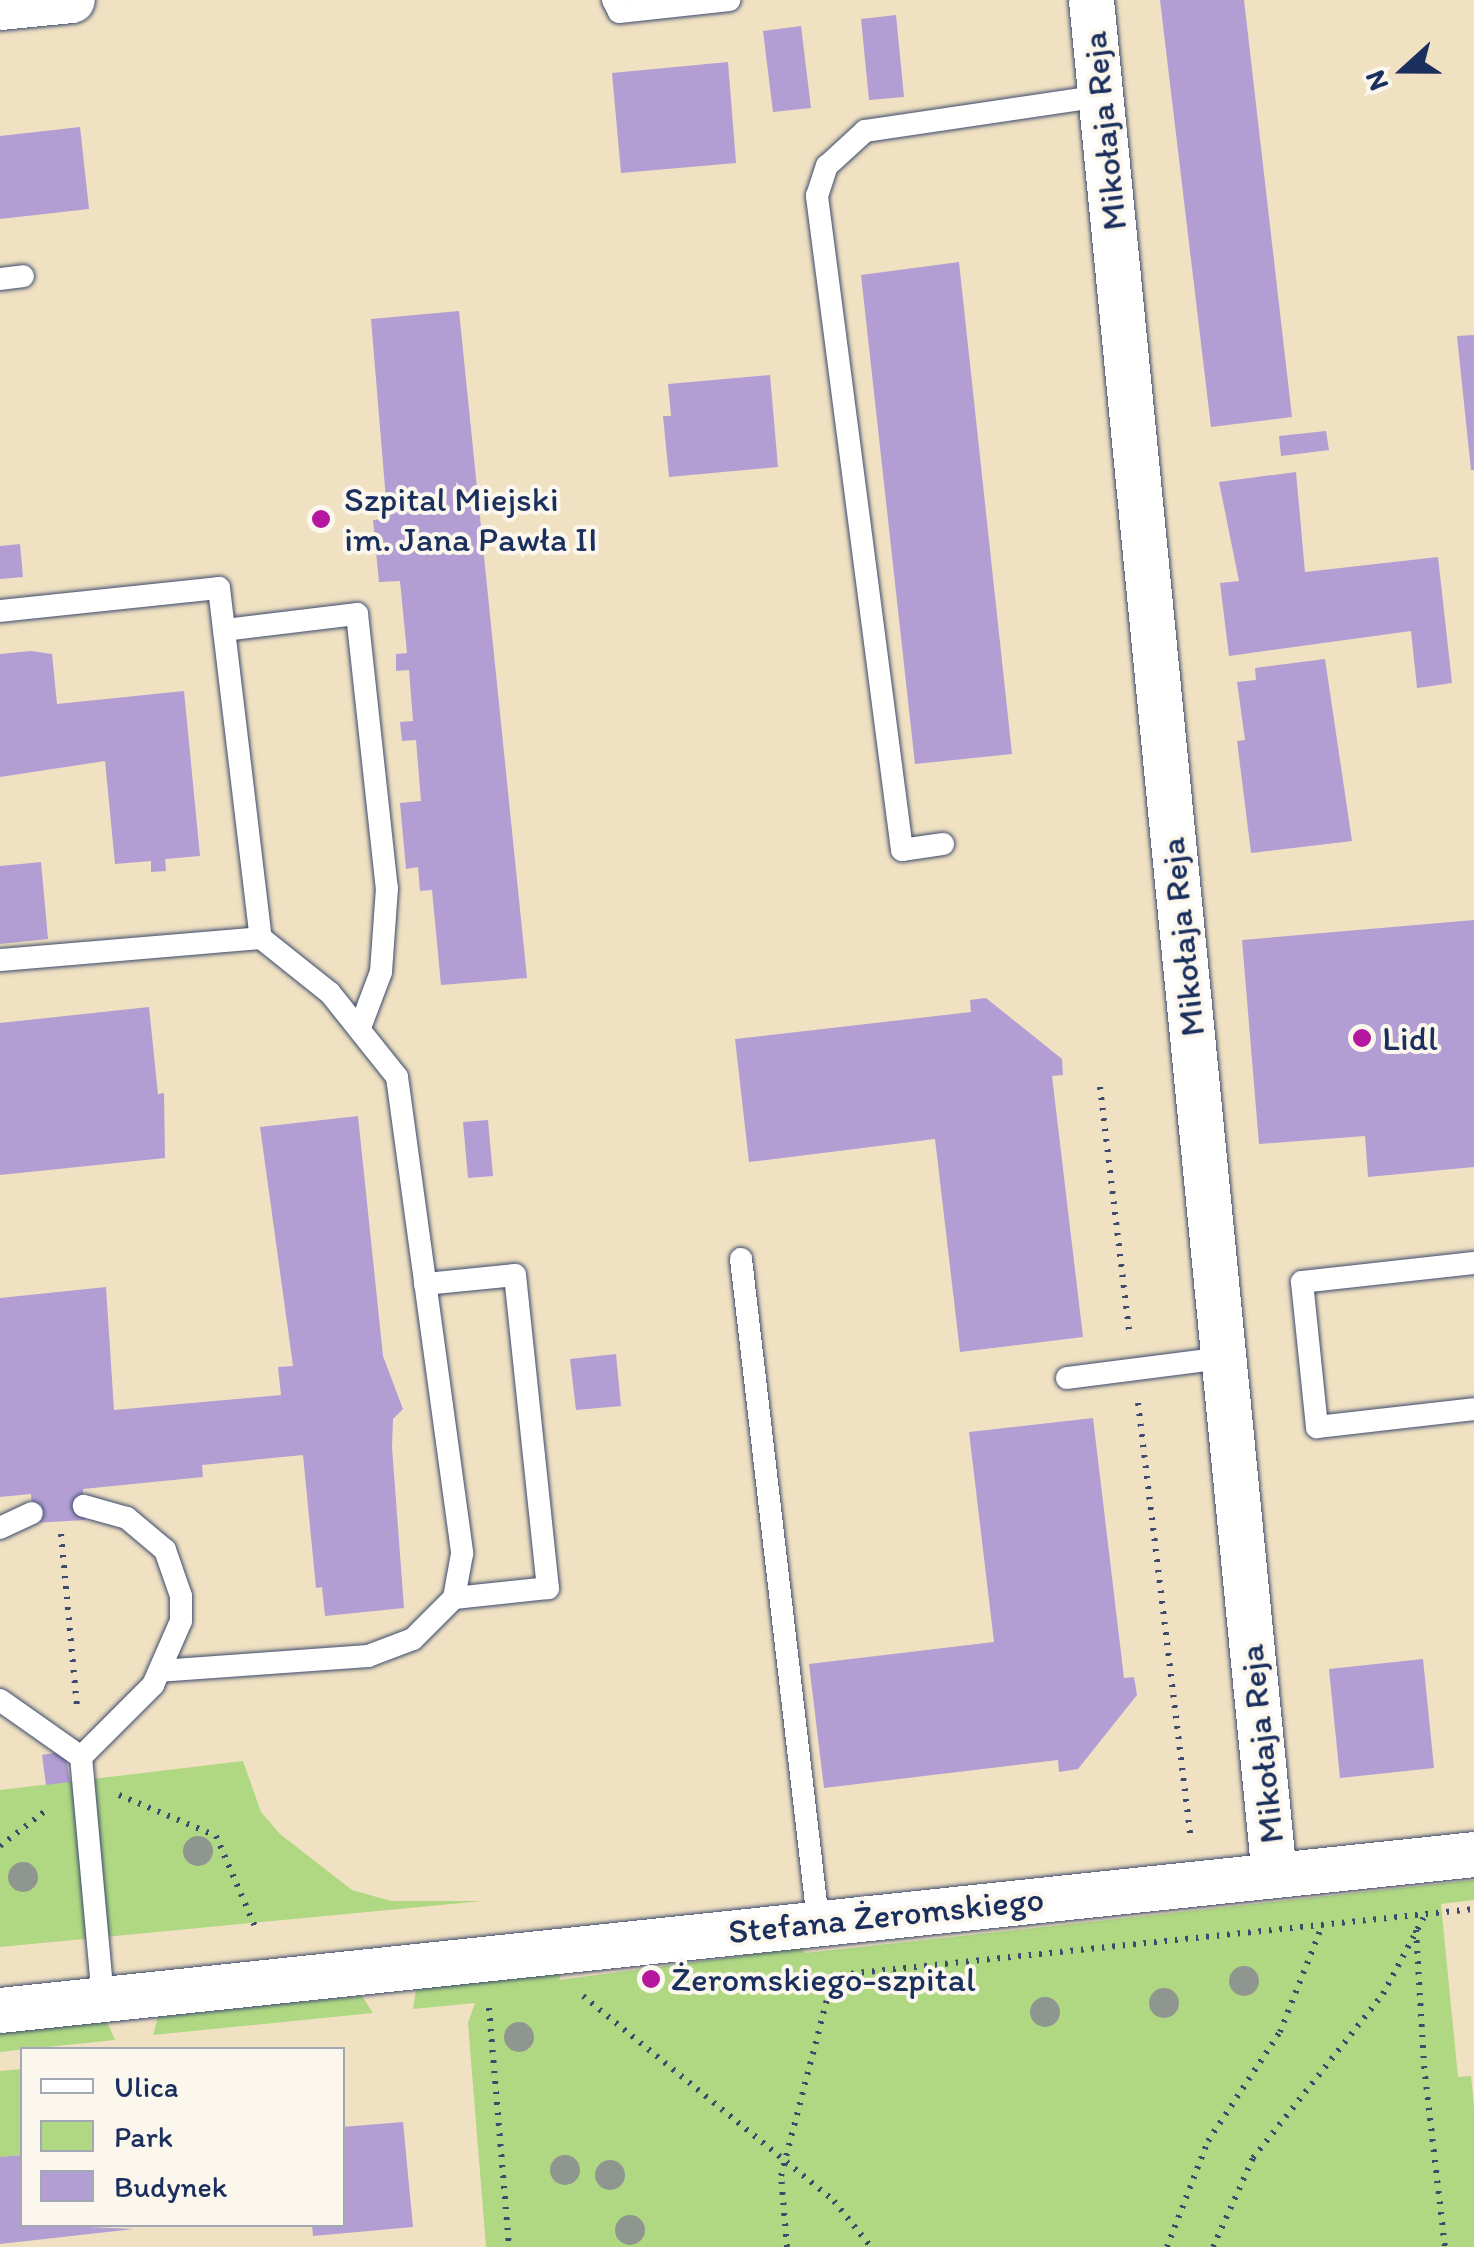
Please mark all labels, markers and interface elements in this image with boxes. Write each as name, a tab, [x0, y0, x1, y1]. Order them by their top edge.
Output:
north arrow	[1354, 20, 1454, 120]
street label: Mikołaja Reja	[1073, 30, 1135, 232]
text: N	[1357, 66, 1395, 96]
place label: Szpital Miejski im. Jana Pawła II	[344, 478, 597, 560]
marker: Szpital Miejski im. Jana Pawła II	[308, 506, 334, 532]
street label: Mikołaja Reja	[1151, 836, 1213, 1038]
place label: Lidl	[1382, 1017, 1438, 1059]
marker: Lidl	[1351, 1027, 1373, 1049]
street label: Mikołaja Reja	[1230, 1643, 1292, 1845]
street label: Stefana Żeromskiego	[726, 1878, 1046, 1952]
place label: Żeromskiego-szpital	[671, 1958, 976, 2000]
marker: Żeromskiego-szpital	[640, 1968, 662, 1990]
legend	[20, 2047, 345, 2227]
text: Ulica	[114, 2068, 178, 2105]
text: Park	[114, 2118, 173, 2155]
text: Budynek	[114, 2168, 227, 2205]

